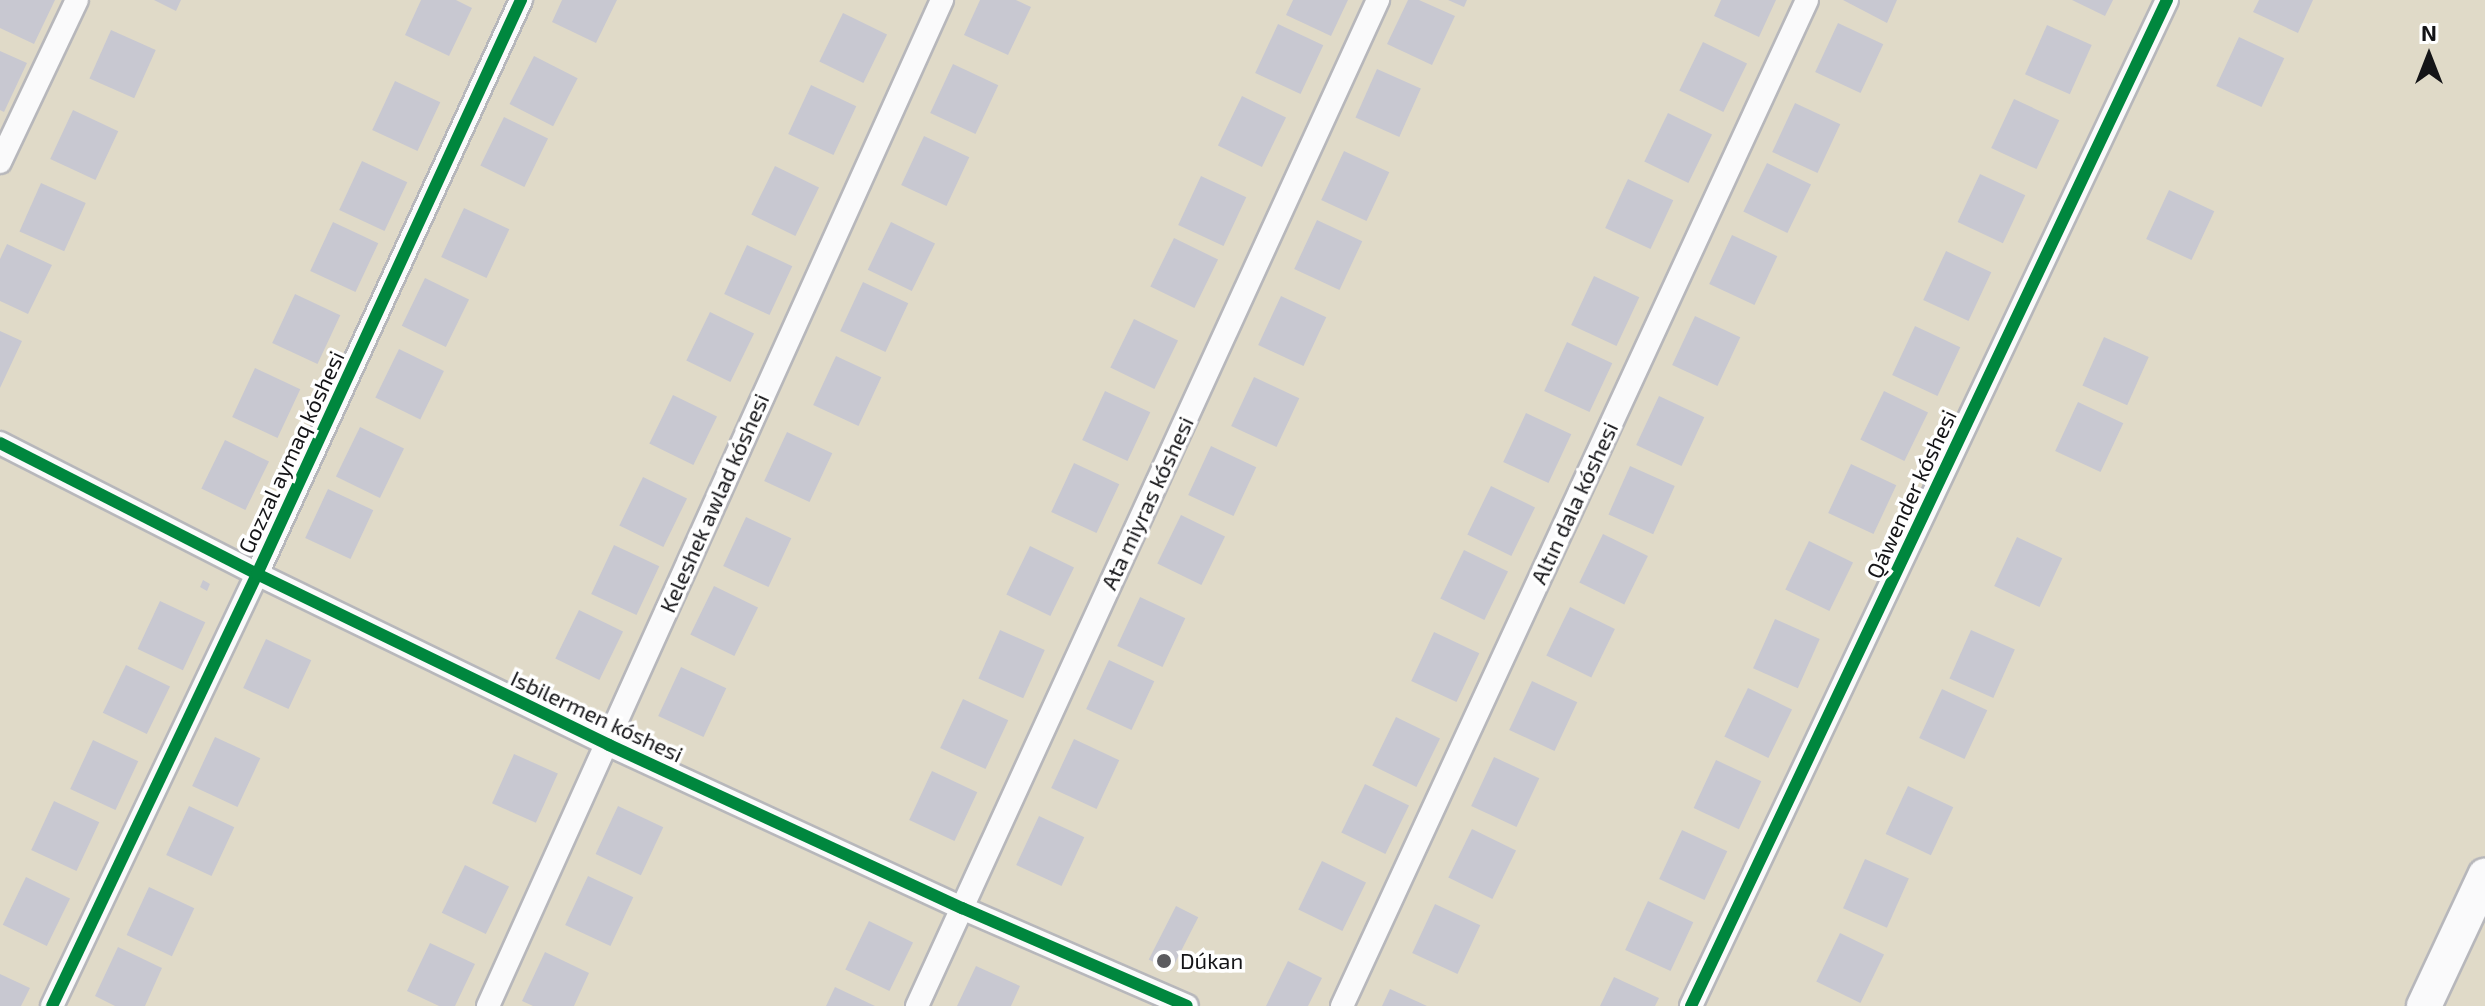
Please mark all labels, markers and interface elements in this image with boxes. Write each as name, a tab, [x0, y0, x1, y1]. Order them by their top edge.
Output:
north arrow	[2389, 16, 2469, 96]
text: N	[2421, 19, 2437, 45]
street label: Gozzal aymaq kóshesi	[232, 346, 350, 558]
street label: Keleshek awlad kóshesi	[654, 389, 774, 617]
street label: Qáwender kóshesi	[1860, 405, 1962, 583]
street label: Ata miyras kóshesi	[1095, 412, 1199, 594]
street label: Altın dala kóshesi	[1525, 418, 1623, 588]
street label: Isbilermen kóshesi	[507, 665, 687, 767]
place label: Dúkan	[1180, 948, 1243, 974]
marker: Dúkan	[1155, 952, 1173, 970]

